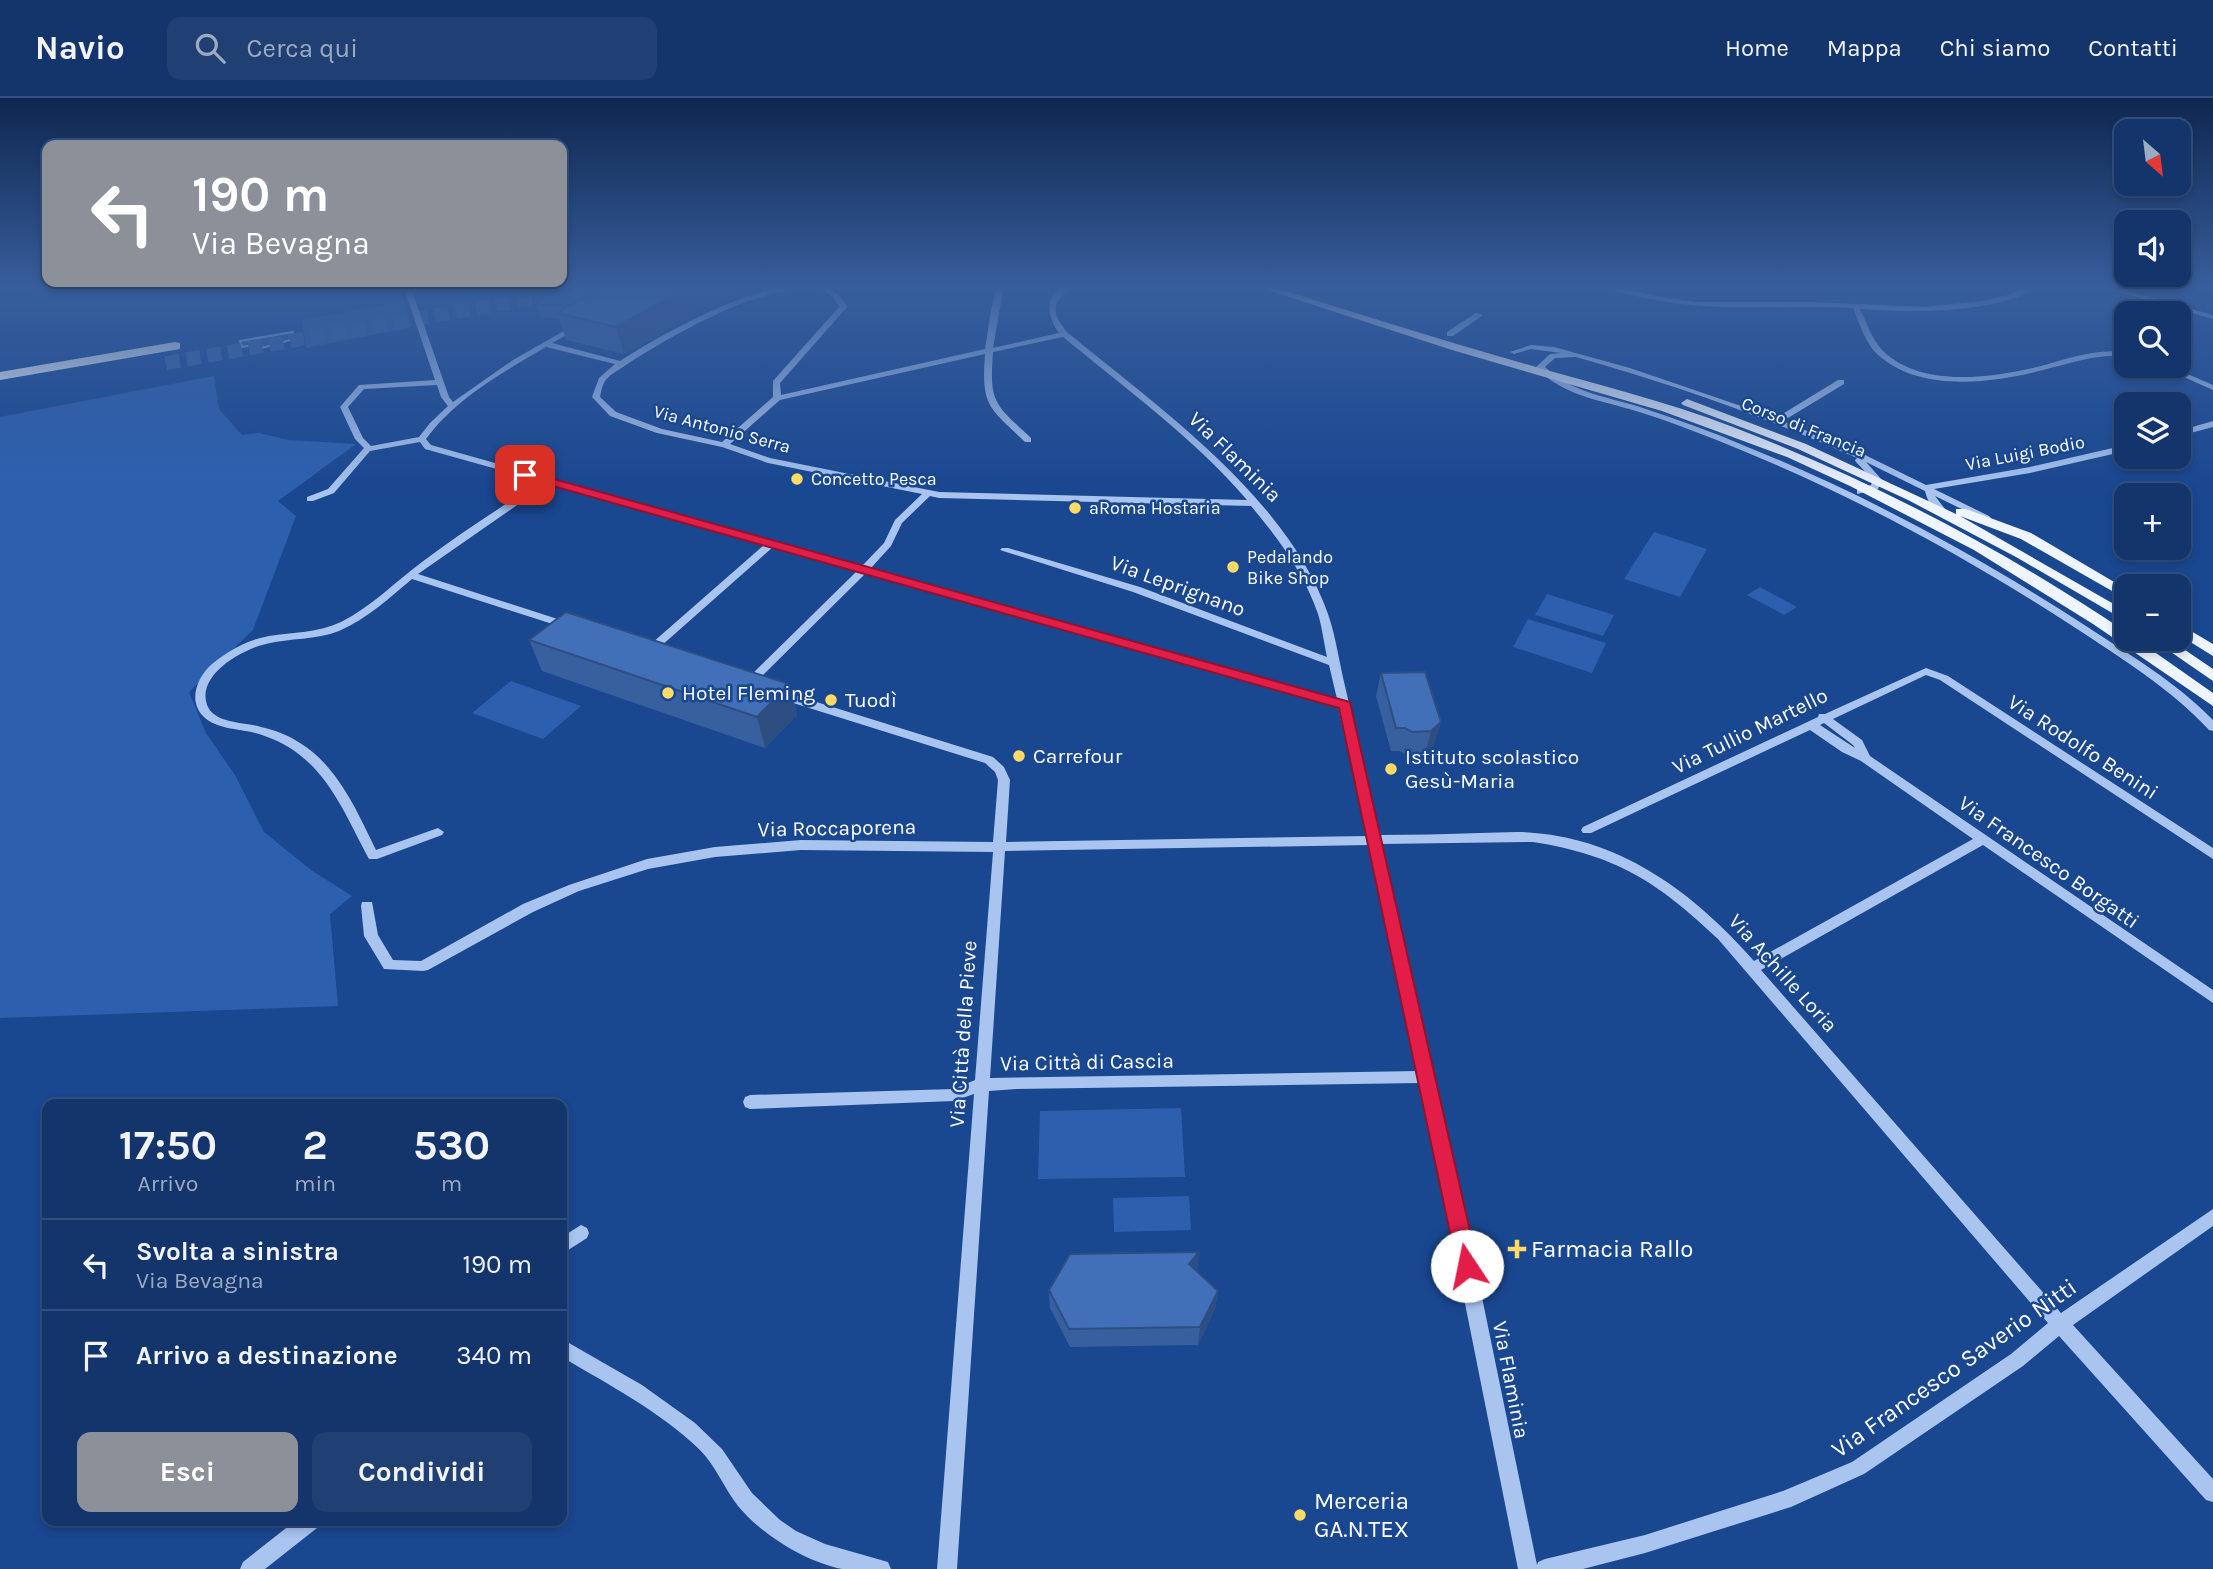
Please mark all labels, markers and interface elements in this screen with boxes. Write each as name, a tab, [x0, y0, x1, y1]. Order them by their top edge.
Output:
search box	[167, 17, 657, 80]
text: Navio	[35, 29, 125, 67]
icon: search	[191, 29, 229, 67]
text: Cerca qui	[247, 33, 358, 64]
text: Home	[1725, 34, 1789, 62]
text: Mappa	[1827, 34, 1902, 62]
text: Chi siamo	[1940, 34, 2050, 62]
text: Contatti	[2088, 34, 2178, 62]
north arrow	[2114, 119, 2191, 196]
map controls	[2114, 119, 2191, 651]
text: 190 m	[192, 166, 329, 223]
icon: left	[77, 168, 168, 259]
button: sound	[2114, 210, 2191, 287]
text: Via Bevagna	[192, 225, 370, 262]
button: search	[2114, 301, 2191, 378]
street label: Corso di Francia	[1738, 392, 1870, 462]
button: layers	[2114, 392, 2191, 469]
street label: Via Antonio Serra	[651, 400, 793, 458]
street label: Via Flaminia	[1184, 407, 1286, 507]
street label: Via Luigi Bodio	[1963, 431, 2087, 475]
pin	[495, 445, 555, 505]
icon: arrive	[506, 456, 544, 494]
place label: Concetto Pesca	[811, 468, 937, 490]
marker: Concetto Pesca	[789, 471, 805, 487]
button: +	[2114, 483, 2191, 560]
place label: aRoma Hostaria	[1089, 497, 1221, 519]
marker: aRoma Hostaria	[1067, 500, 1083, 516]
place label: Pedalando Bike Shop	[1247, 546, 1333, 589]
street label: Via Leprignano	[1107, 551, 1249, 621]
marker: Pedalando Bike Shop	[1225, 559, 1241, 575]
button: −	[2114, 574, 2191, 651]
place label: Hotel Fleming	[682, 681, 815, 705]
street label: Via Tullio Martello	[1668, 683, 1832, 779]
marker: Hotel Fleming	[660, 685, 676, 701]
place label: Tuodì	[845, 688, 897, 712]
street label: Via Rodolfo Benini	[2003, 690, 2163, 804]
marker: Tuodì	[823, 692, 839, 708]
place label: Carrefour	[1033, 744, 1123, 768]
place label: Istituto scolastico Gesù-Maria	[1405, 745, 1579, 793]
marker: Carrefour	[1011, 748, 1027, 764]
marker: Istituto scolastico Gesù-Maria	[1383, 761, 1399, 777]
street label: Via Francesco Borgatti	[1954, 791, 2144, 933]
street label: Via Roccaporena	[758, 815, 916, 841]
street label: Via Achille Loria	[1724, 909, 1842, 1037]
street label: Via Città della Pieve	[944, 940, 982, 1128]
street label: Via Città di Cascia	[1000, 1048, 1174, 1076]
text: 17:50	[119, 1120, 217, 1170]
text: 2	[302, 1120, 328, 1170]
text: 530	[413, 1120, 490, 1170]
text: Arrivo	[138, 1170, 198, 1197]
text: min	[294, 1170, 336, 1197]
text: m	[441, 1170, 462, 1197]
position arrow	[1430, 1229, 1504, 1303]
place label: Farmacia Rallo	[1531, 1235, 1693, 1263]
text: Svolta a sinistra	[136, 1236, 339, 1267]
marker: Farmacia Rallo	[1509, 1241, 1525, 1257]
icon: left	[77, 1246, 115, 1284]
text: 190 m	[462, 1249, 532, 1280]
text: Via Bevagna	[136, 1267, 264, 1294]
street label: Via Francesco Saverio Nitti	[1826, 1273, 2082, 1463]
street label: Via Flaminia	[1488, 1319, 1534, 1441]
icon: arrive	[77, 1337, 115, 1375]
text: Arrivo a destinazione	[136, 1340, 398, 1371]
text: 340 m	[456, 1340, 532, 1371]
button: Esci	[77, 1432, 298, 1512]
button: Condividi	[312, 1432, 532, 1512]
place label: Merceria GA.N.TEX	[1314, 1487, 1409, 1543]
marker: Merceria GA.N.TEX	[1292, 1507, 1308, 1523]

